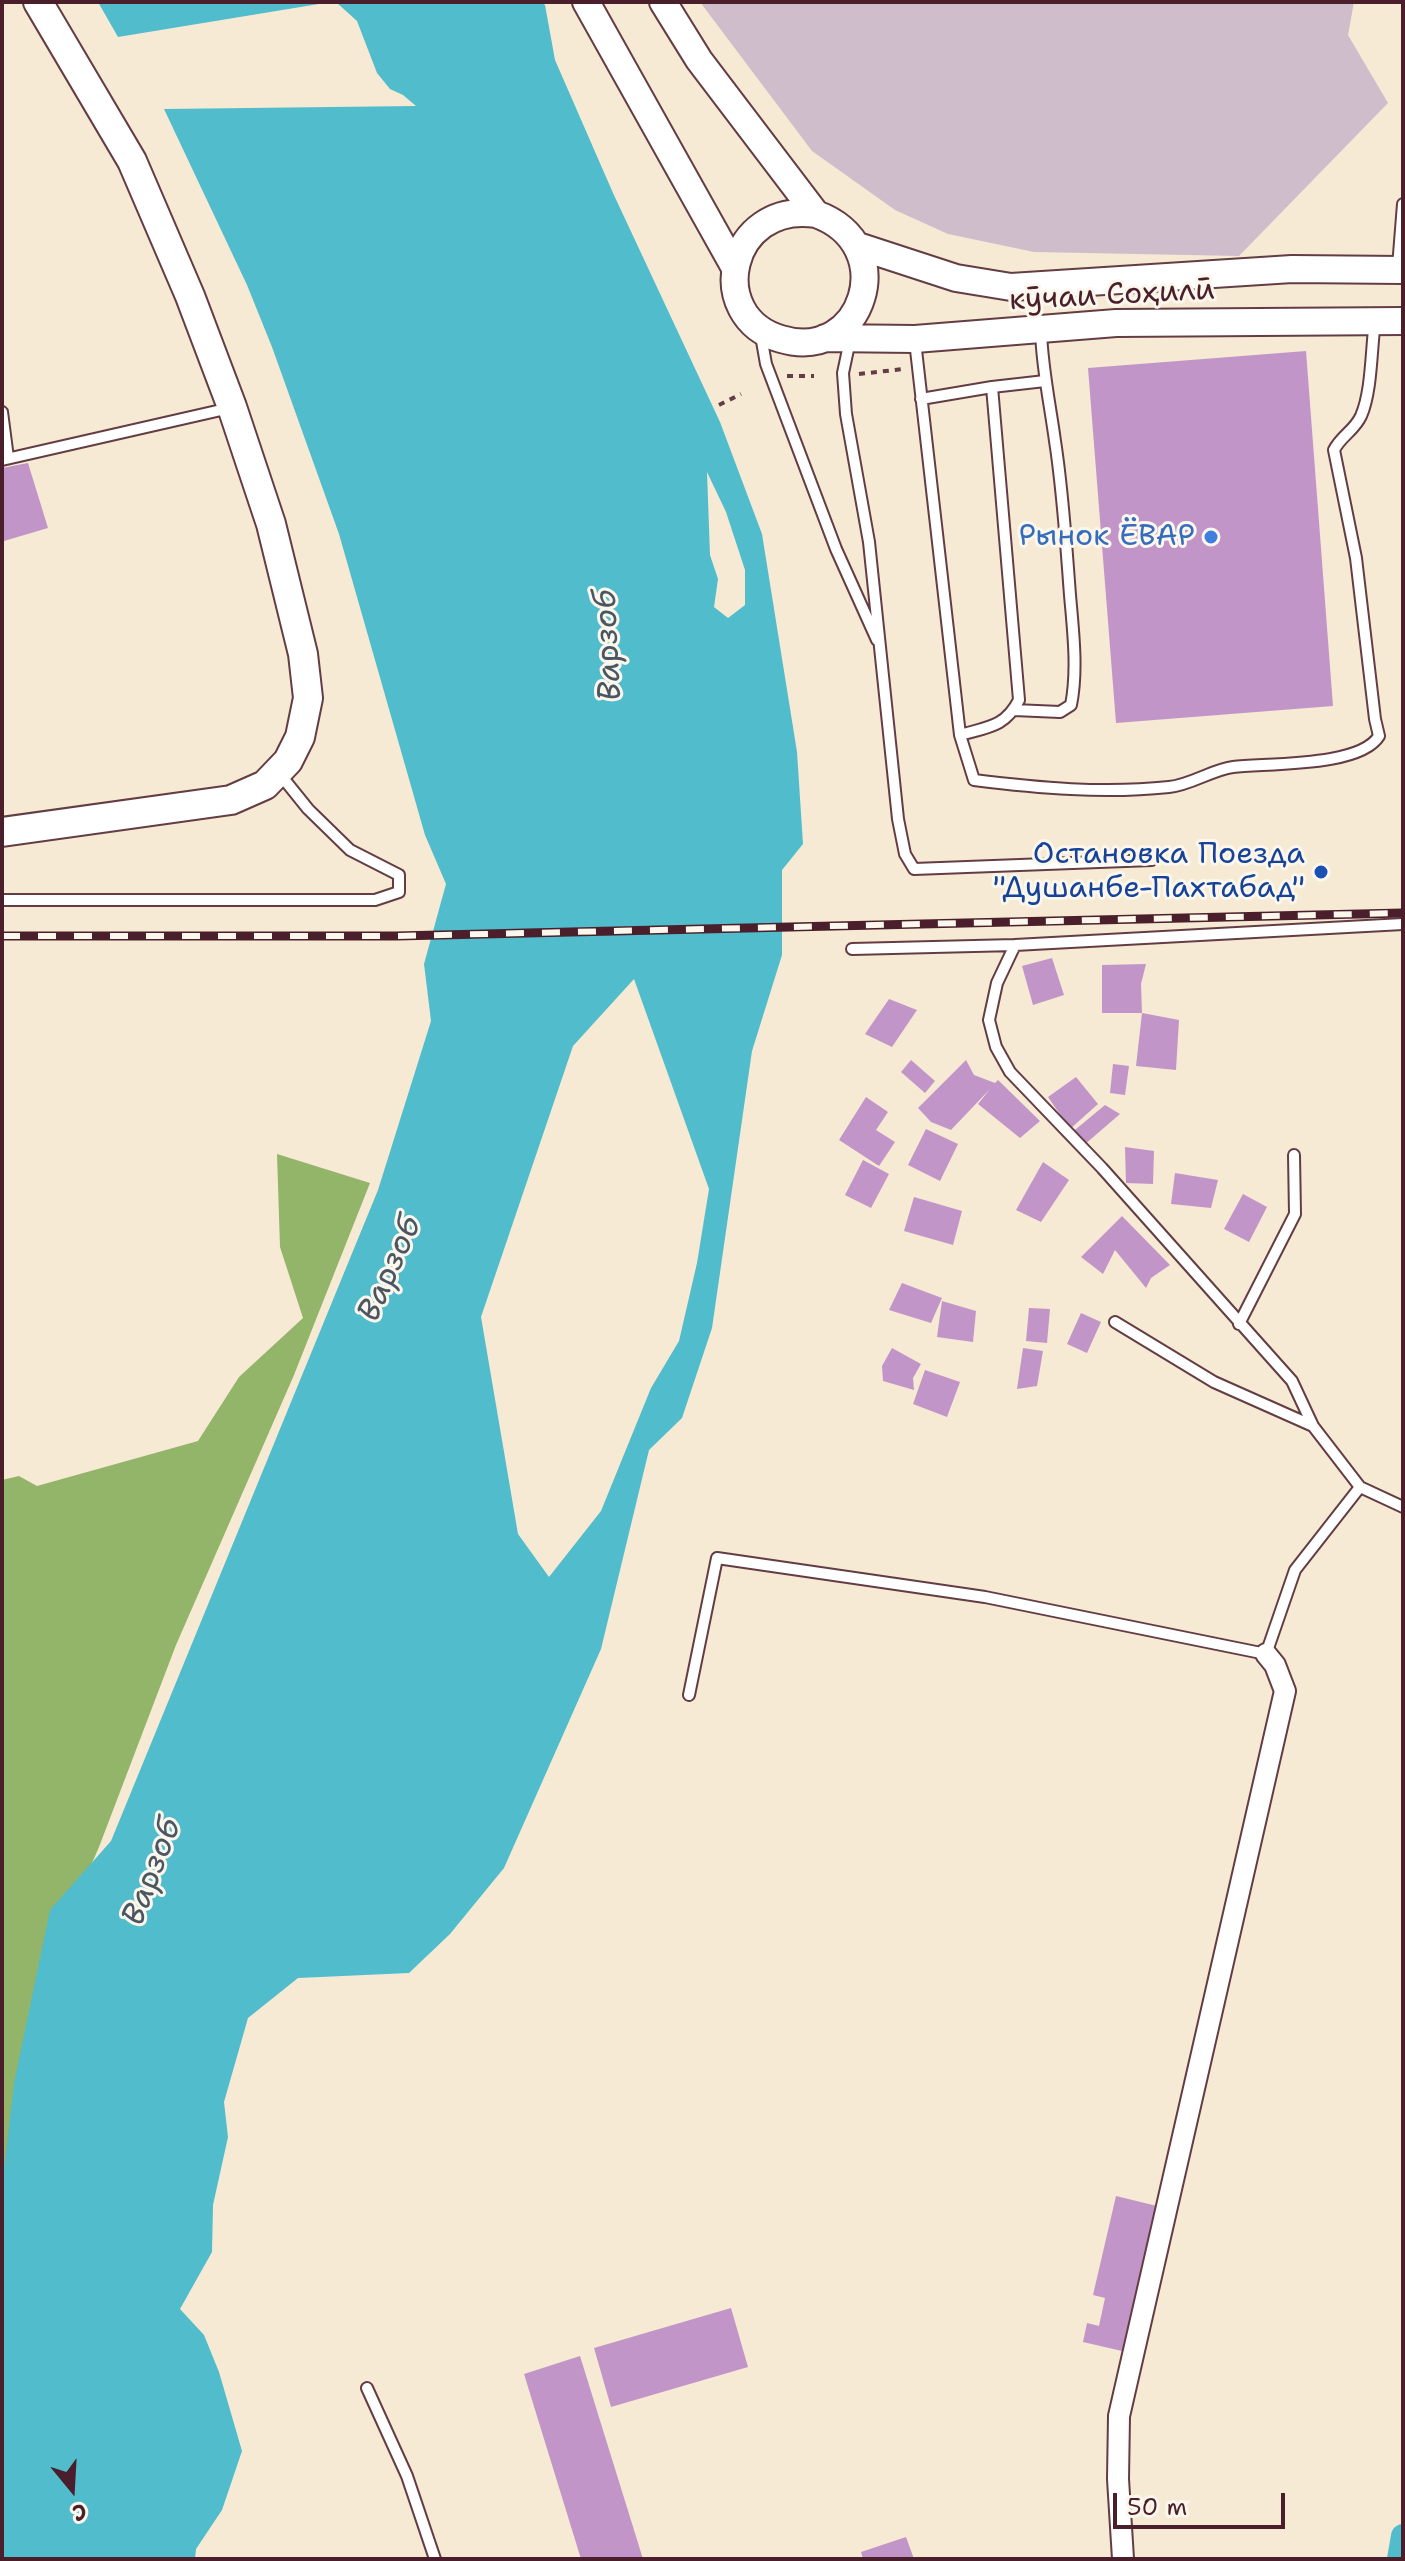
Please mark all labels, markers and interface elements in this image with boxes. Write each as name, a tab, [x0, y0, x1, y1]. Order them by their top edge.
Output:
street label: кӯчаи Соҳилӣ	[1008, 273, 1216, 319]
place label: Рынок ЁВАР	[1019, 519, 1195, 555]
marker: Рынок ЁВАР	[1202, 528, 1220, 546]
water label: Варзоб	[587, 588, 631, 702]
place label: Остановка Поезда "Душанбе-Пахтабад"	[993, 837, 1305, 908]
marker: Остановка Поезда "Душанбе-Пахтабад"	[1312, 863, 1330, 881]
water label: Варзоб	[351, 1210, 431, 1328]
water label: Варзоб	[115, 1813, 191, 1931]
north arrow	[32, 2449, 112, 2529]
scale bar	[1117, 2477, 1289, 2527]
text: 50 m	[1127, 2491, 1187, 2523]
text: С	[69, 2496, 90, 2528]

